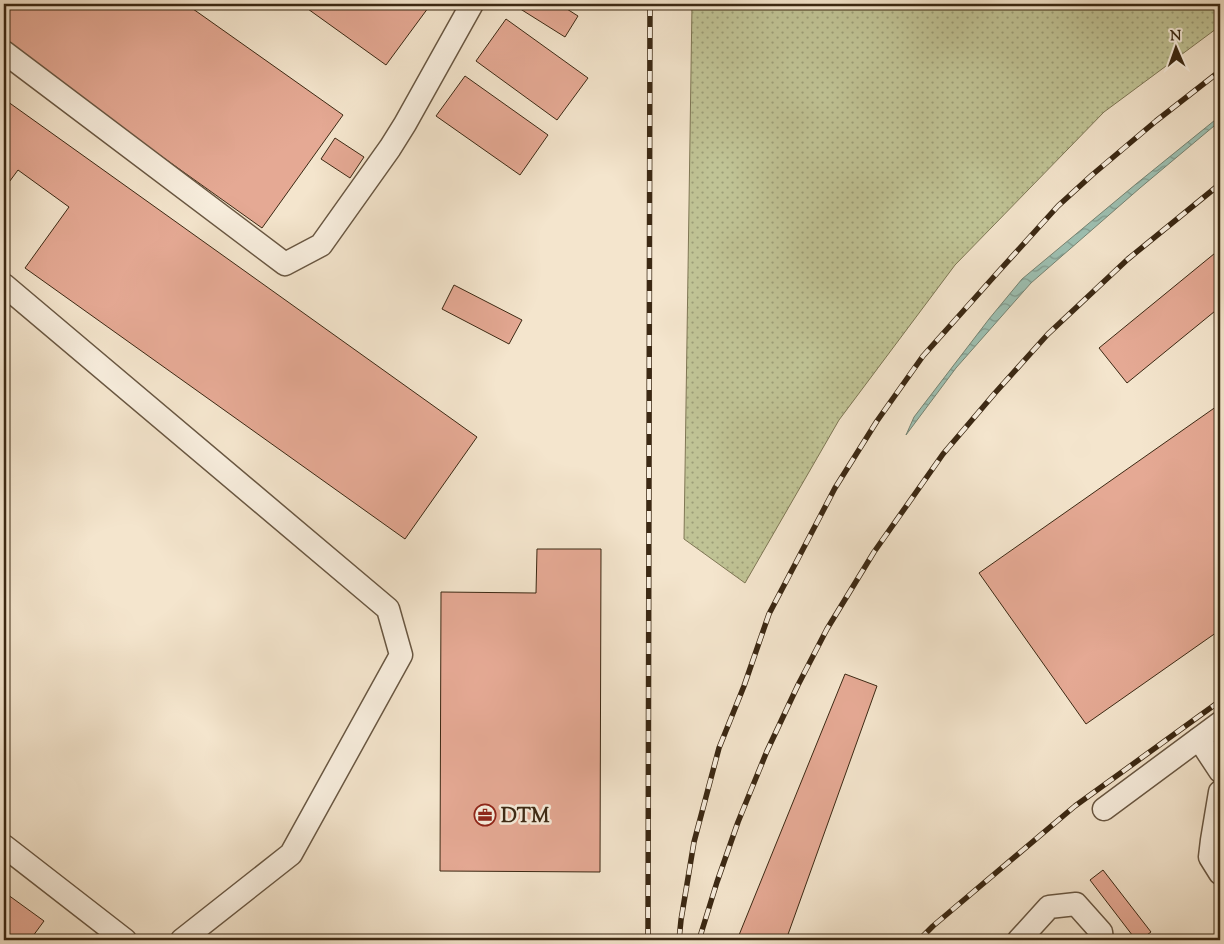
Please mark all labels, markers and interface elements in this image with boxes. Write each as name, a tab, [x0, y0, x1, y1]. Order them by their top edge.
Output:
north arrow	[1152, 22, 1202, 72]
text: N	[1170, 27, 1182, 47]
office icon: DTM	[473, 803, 497, 827]
place label: DTM	[501, 803, 550, 832]

